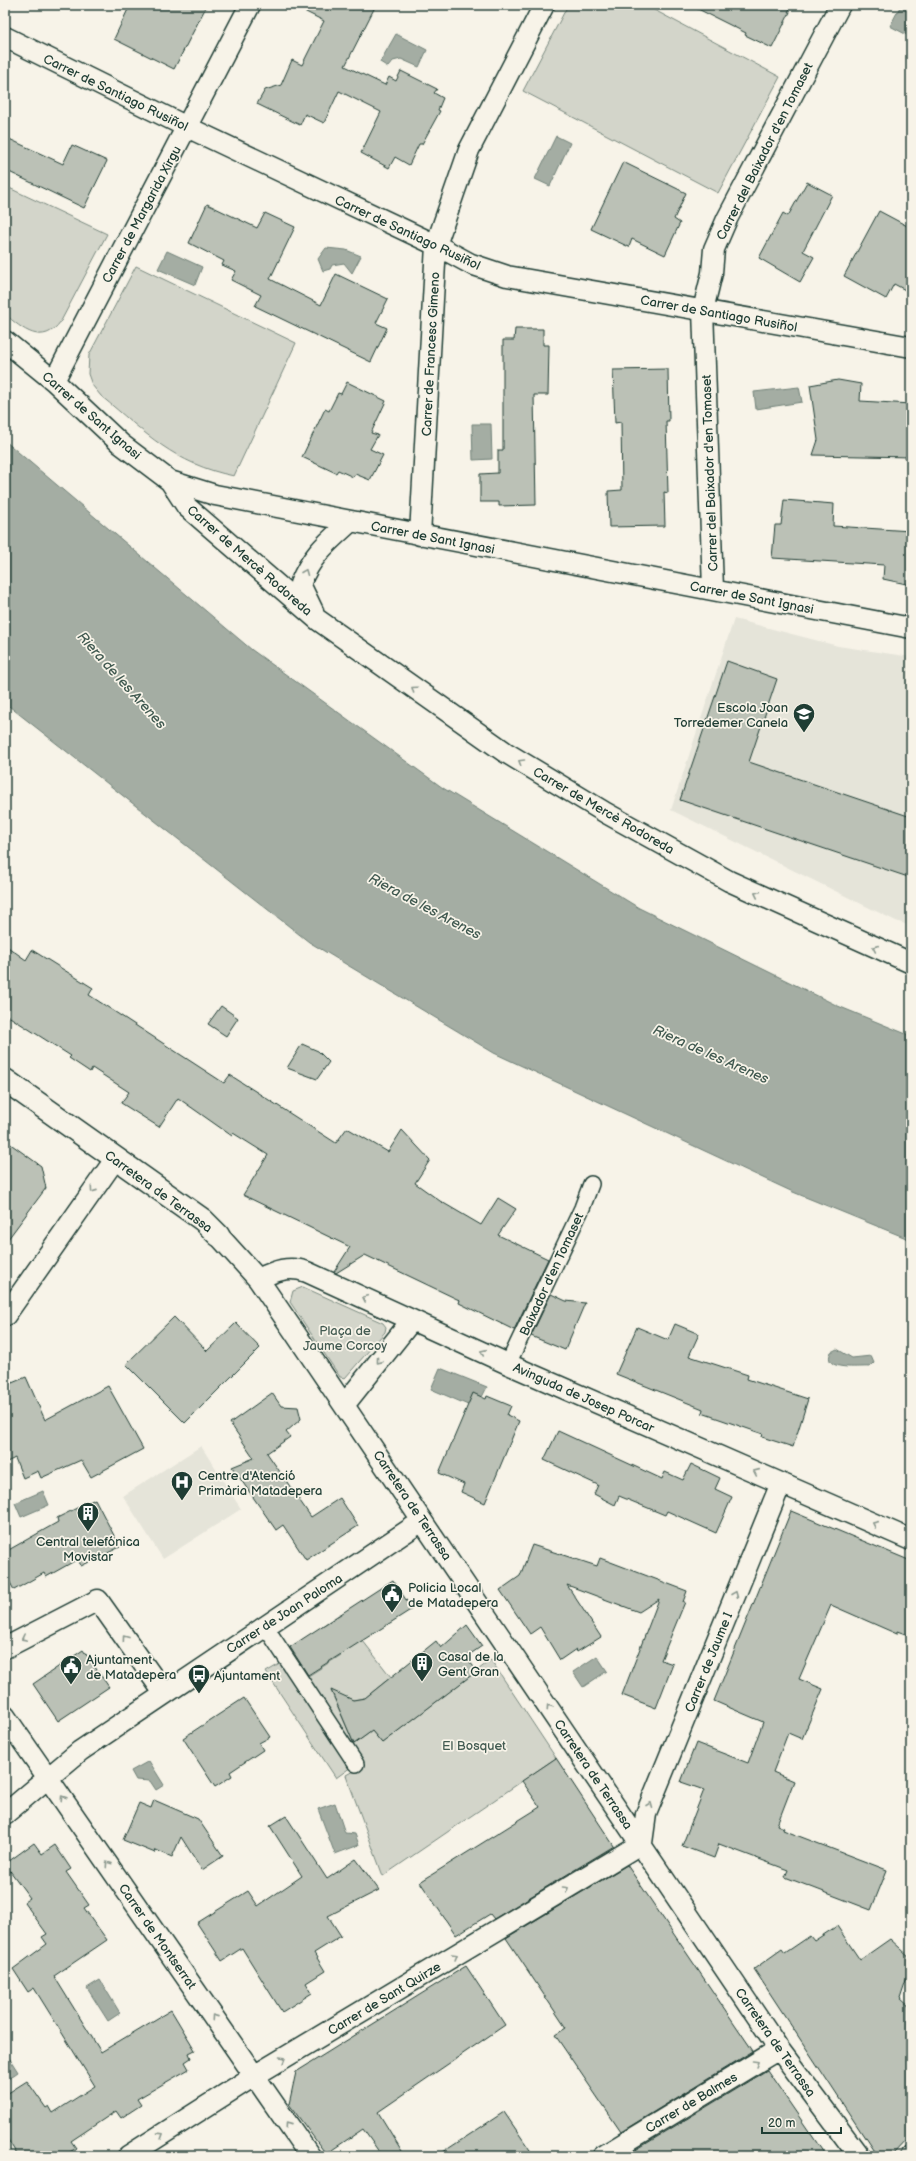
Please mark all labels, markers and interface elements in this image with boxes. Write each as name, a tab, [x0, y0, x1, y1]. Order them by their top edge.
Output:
street label: Carrer de Santiago Rusiñol	[41, 51, 191, 135]
street label: Carrer del Baixador d'en Tomaset	[713, 60, 817, 243]
street label: Carrer de Margarida Xirgu	[99, 143, 185, 286]
street label: Carrer de Santiago Rusiñol	[332, 192, 483, 274]
street label: Carrer de Francesc Gimeno	[419, 271, 443, 437]
street label: Carrer de Santiago Rusiñol	[639, 292, 799, 336]
street label: Carrer de Sant Ignasi	[39, 368, 144, 463]
street label: Carrer del Baixador d'en Tomaset	[699, 374, 721, 572]
street label: Carrer de Mercè Rodoreda	[184, 502, 315, 619]
street label: Carrer de Sant Ignasi	[370, 518, 496, 558]
one-way arrow	[301, 568, 309, 575]
street label: Carrer de Sant Ignasi	[689, 578, 815, 618]
water label: Riera de les Arenes	[74, 628, 170, 732]
one-way arrow	[411, 687, 418, 694]
place label: Escola Joan Torredemer Canela	[674, 700, 788, 731]
school or university icon: Escola Joan Torredemer Canela	[791, 701, 817, 734]
one-way arrow	[518, 759, 525, 766]
street label: Carrer de Mercè Rodoreda	[530, 764, 677, 858]
water label: Riera de les Arenes	[366, 870, 484, 943]
one-way arrow	[753, 891, 761, 899]
one-way arrow	[872, 945, 879, 953]
water label: Riera de les Arenes	[650, 1021, 771, 1088]
street label: Carretera de Terrassa	[101, 1147, 215, 1236]
one-way arrow	[90, 1186, 98, 1193]
street label: Baixador d'en Tomaset	[516, 1210, 587, 1338]
one-way arrow	[362, 1295, 370, 1303]
park label: Plaça de Jaume Corcoy	[303, 1323, 387, 1354]
one-way arrow	[480, 1349, 488, 1357]
one-way arrow	[376, 1356, 383, 1363]
street label: Avinguda de Josep Porcar	[511, 1360, 657, 1436]
street label: Carretera de Terrassa	[369, 1448, 455, 1564]
place label: Centre d'Atenció Primària Matadepera	[198, 1468, 322, 1499]
hospital icon: Centre d'Atenció Primària Matadepera	[169, 1469, 195, 1502]
one-way arrow	[753, 1469, 761, 1477]
building icon: Central telefónica Movistar	[75, 1500, 101, 1533]
one-way arrow	[872, 1521, 880, 1529]
place label: Central telefónica Movistar	[36, 1534, 140, 1565]
street label: Carrer de Joan Paloma	[224, 1570, 346, 1657]
place label: Policia Local de Matadepera	[408, 1580, 498, 1611]
public building icon: Policia Local de Matadepera	[379, 1581, 405, 1614]
one-way arrow	[731, 1591, 739, 1598]
street label: Carrer de Jaume I	[682, 1610, 736, 1715]
one-way arrow	[21, 1633, 28, 1641]
one-way arrow	[123, 1636, 130, 1643]
place label: Casal de la Gent Gran	[438, 1649, 504, 1680]
building icon: Casal de la Gent Gran	[409, 1650, 435, 1683]
place label: Ajuntament de Matadepera	[86, 1652, 176, 1683]
public building icon: Ajuntament de Matadepera	[58, 1653, 84, 1686]
bus stop icon: Ajuntament	[186, 1662, 212, 1695]
place label: Ajuntament	[214, 1668, 280, 1684]
one-way arrow	[546, 1704, 554, 1711]
street label: Carretera de Terrassa	[550, 1717, 636, 1833]
park label: El Bosquet	[442, 1738, 506, 1754]
one-way arrow	[60, 1795, 68, 1802]
one-way arrow	[645, 1802, 653, 1809]
one-way arrow	[105, 1861, 113, 1868]
street label: Carrer de Montserrat	[115, 1881, 200, 1992]
one-way arrow	[562, 1886, 569, 1894]
one-way arrow	[451, 1953, 458, 1961]
street label: Carrer de Sant Quirze	[325, 1959, 444, 2039]
street label: Carretera de Terrassa	[732, 1985, 819, 2100]
one-way arrow	[211, 2014, 219, 2021]
one-way arrow	[279, 2056, 286, 2064]
one-way arrow	[752, 2060, 759, 2067]
street label: Carrer de Balmes	[643, 2069, 741, 2137]
scale bar	[762, 2109, 841, 2135]
text: 20 m	[768, 2116, 795, 2131]
one-way arrow	[285, 2121, 293, 2128]
one-way arrow	[157, 2132, 164, 2140]

